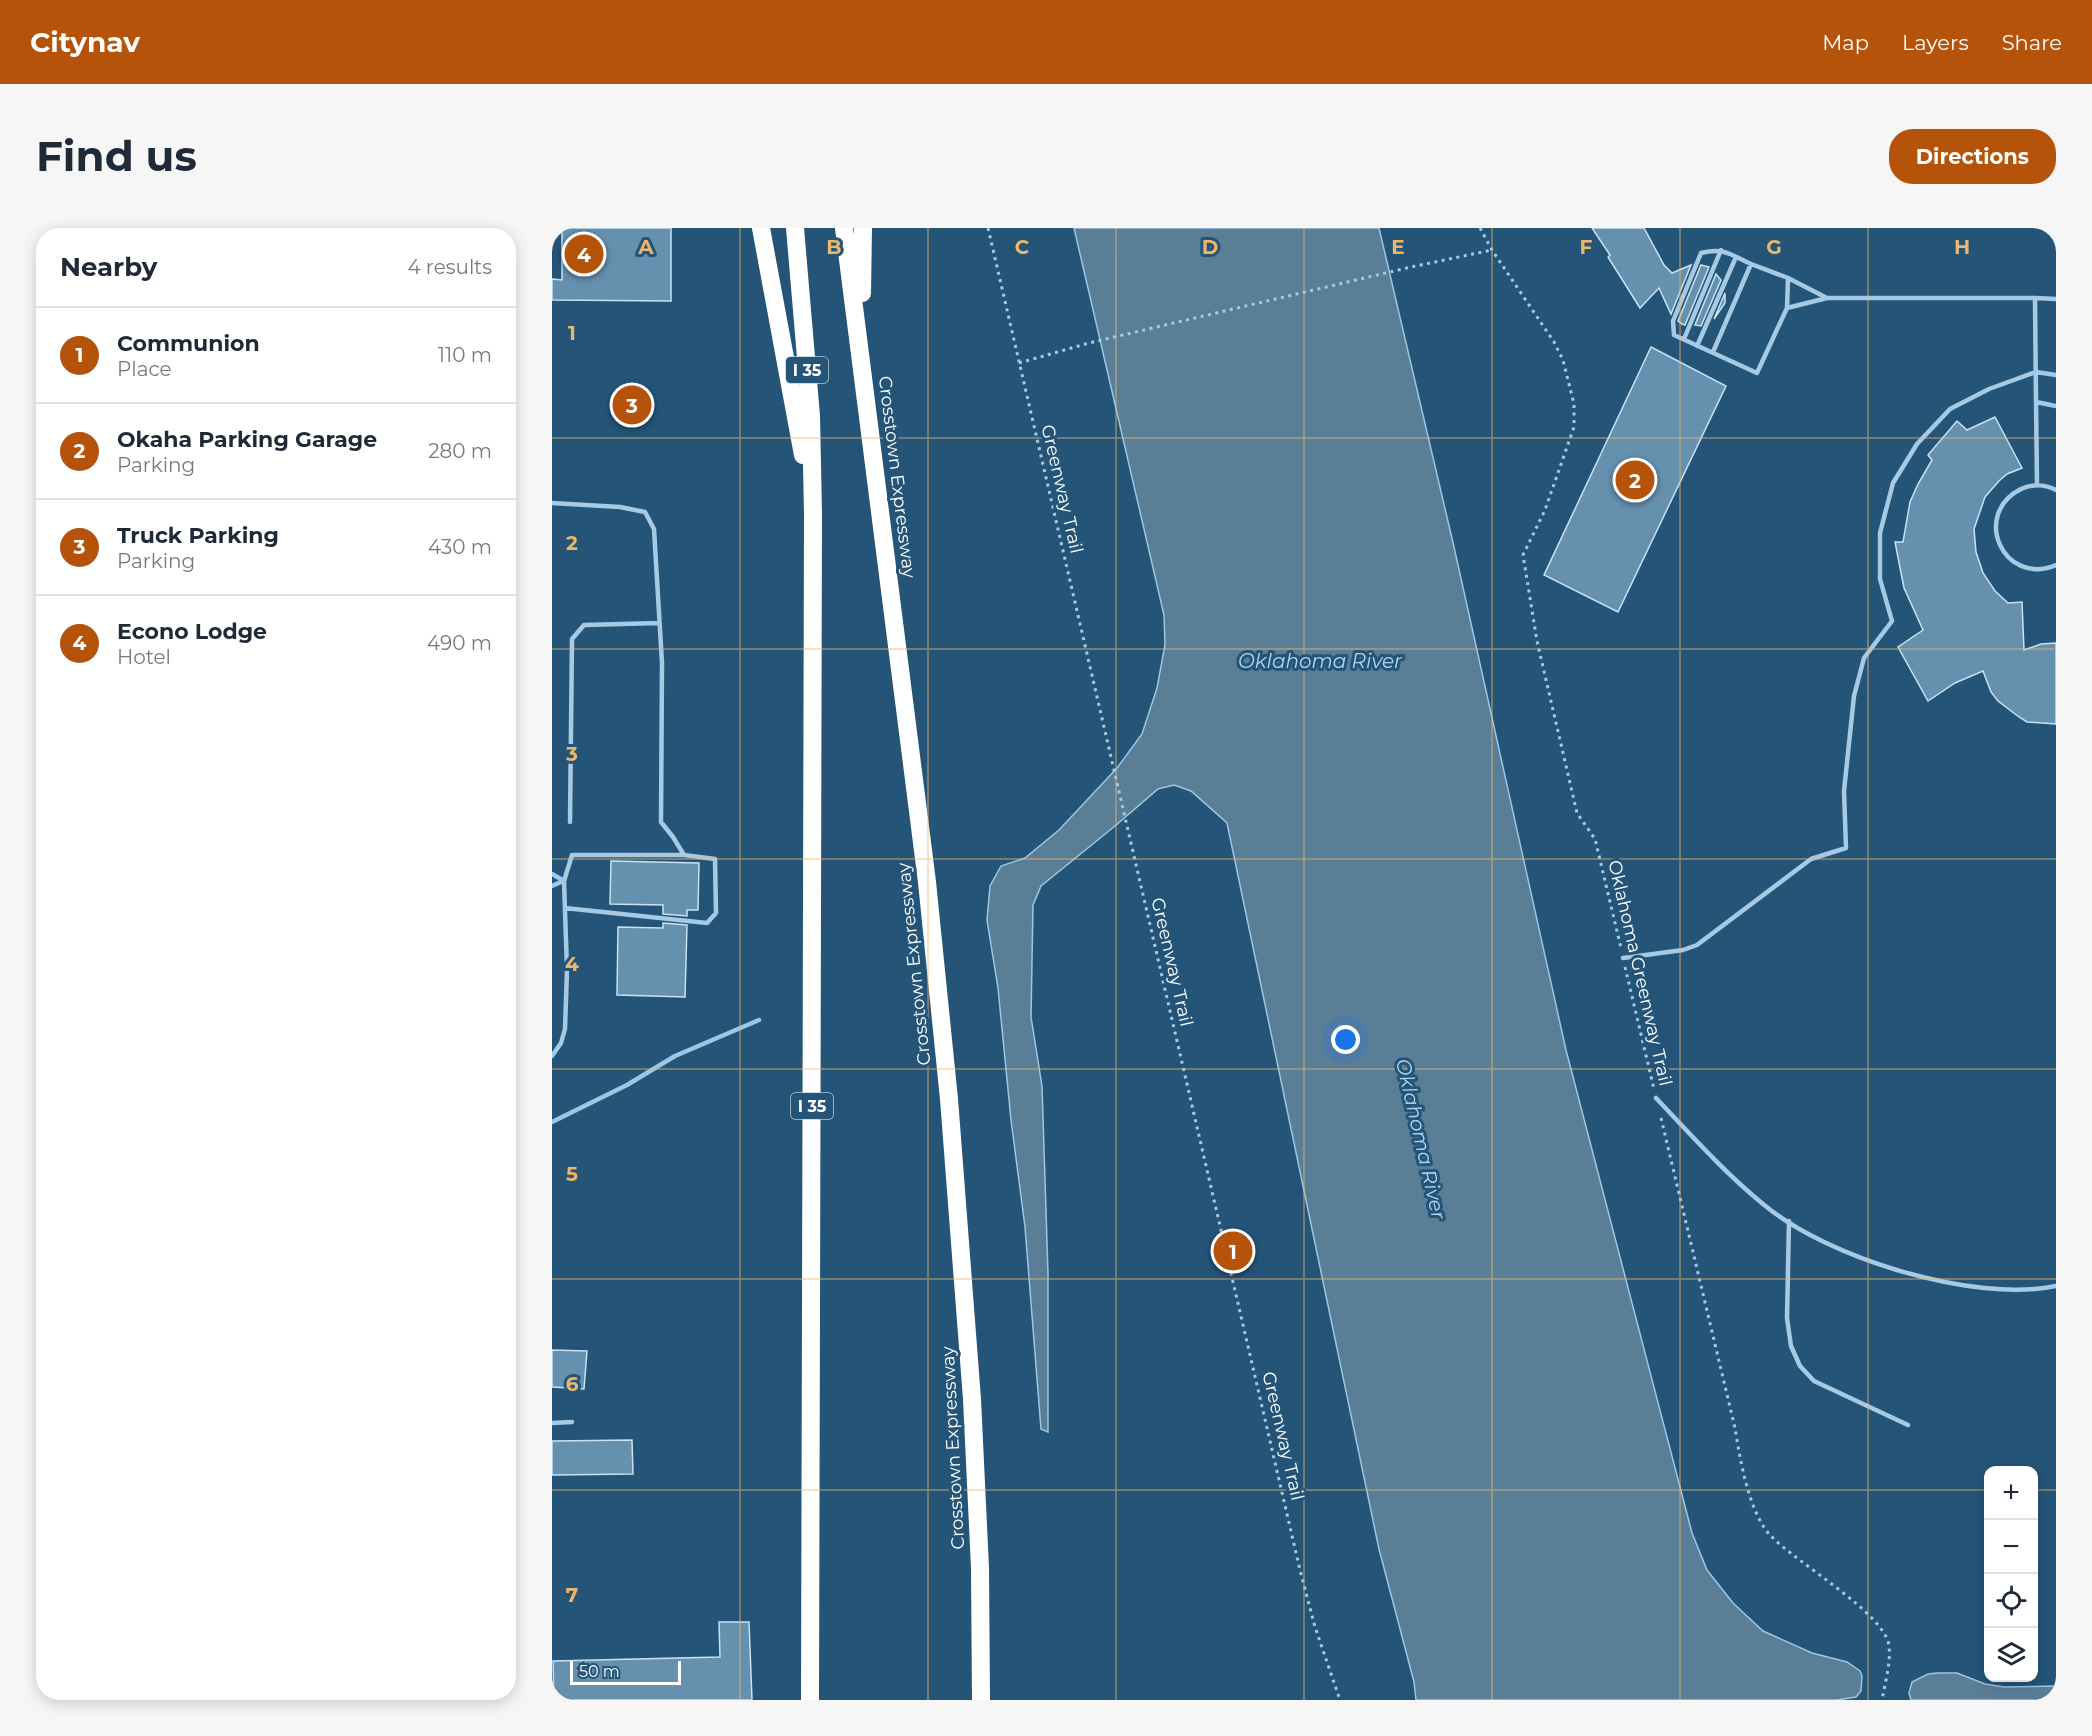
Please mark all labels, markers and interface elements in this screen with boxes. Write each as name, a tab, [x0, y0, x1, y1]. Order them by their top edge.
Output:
text: Citynav	[30, 25, 140, 59]
text: Map	[1822, 30, 1869, 55]
text: Layers	[1902, 30, 1969, 55]
text: Share	[2002, 30, 2062, 55]
button: Directions	[1889, 129, 2056, 184]
text: Find us	[36, 130, 197, 182]
pin: 4	[564, 231, 603, 276]
text: A	[637, 235, 654, 259]
text: B	[826, 235, 842, 259]
text: C	[1015, 235, 1030, 259]
text: D	[1202, 235, 1218, 259]
text: E	[1391, 235, 1405, 259]
text: F	[1580, 235, 1593, 259]
text: G	[1766, 235, 1782, 259]
text: H	[1954, 235, 1970, 259]
text: Nearby	[60, 251, 157, 283]
text: 4 results	[407, 255, 492, 279]
text: 1	[568, 321, 576, 345]
text: Communion	[117, 330, 260, 357]
text: 1	[76, 343, 83, 367]
text: 110 m	[438, 343, 492, 367]
text: Place	[117, 357, 172, 381]
road number: I 35	[786, 357, 828, 383]
street label: Crosstown Expressway	[874, 375, 920, 580]
pin: 3	[612, 382, 652, 428]
street label: Greenway Trail	[1036, 422, 1088, 556]
text: Okaha Parking Garage	[117, 426, 377, 453]
text: 2	[74, 439, 85, 463]
text: 280 m	[428, 439, 492, 463]
text: Parking	[117, 453, 195, 477]
pin: 2	[1616, 458, 1654, 502]
text: Truck Parking	[117, 522, 279, 549]
text: 2	[566, 531, 578, 555]
text: 3	[74, 535, 85, 559]
text: 430 m	[428, 535, 492, 559]
text: Parking	[117, 549, 195, 573]
text: Econo Lodge	[117, 618, 267, 645]
text: 4	[73, 631, 86, 655]
text: 490 m	[427, 631, 492, 655]
text: Hotel	[117, 645, 171, 669]
water label: Oklahoma River	[1238, 649, 1403, 673]
text: 3	[565, 742, 578, 766]
street label: Oklahoma Greenway Trail	[1603, 858, 1677, 1088]
street label: Crosstown Expressway	[892, 861, 936, 1066]
street label: Greenway Trail	[1146, 895, 1198, 1029]
text: 4	[565, 952, 579, 976]
your location	[1331, 1025, 1360, 1054]
water label: Oklahoma River	[1391, 1056, 1451, 1223]
road number: I 35	[791, 1093, 833, 1119]
text: 5	[566, 1162, 578, 1186]
pin: 1	[1214, 1228, 1252, 1274]
street label: Crosstown Expressway	[937, 1346, 969, 1550]
street label: Greenway Trail	[1257, 1369, 1309, 1503]
text: 6	[566, 1372, 579, 1396]
map controls	[1984, 1466, 2038, 1682]
button: +	[1984, 1466, 2038, 1520]
button: −	[1984, 1520, 2038, 1574]
button: locate	[1984, 1574, 2038, 1628]
text: 7	[566, 1583, 578, 1607]
button: layers	[1984, 1628, 2038, 1682]
scale bar	[570, 1658, 681, 1686]
text: 50 m	[579, 1662, 620, 1681]

